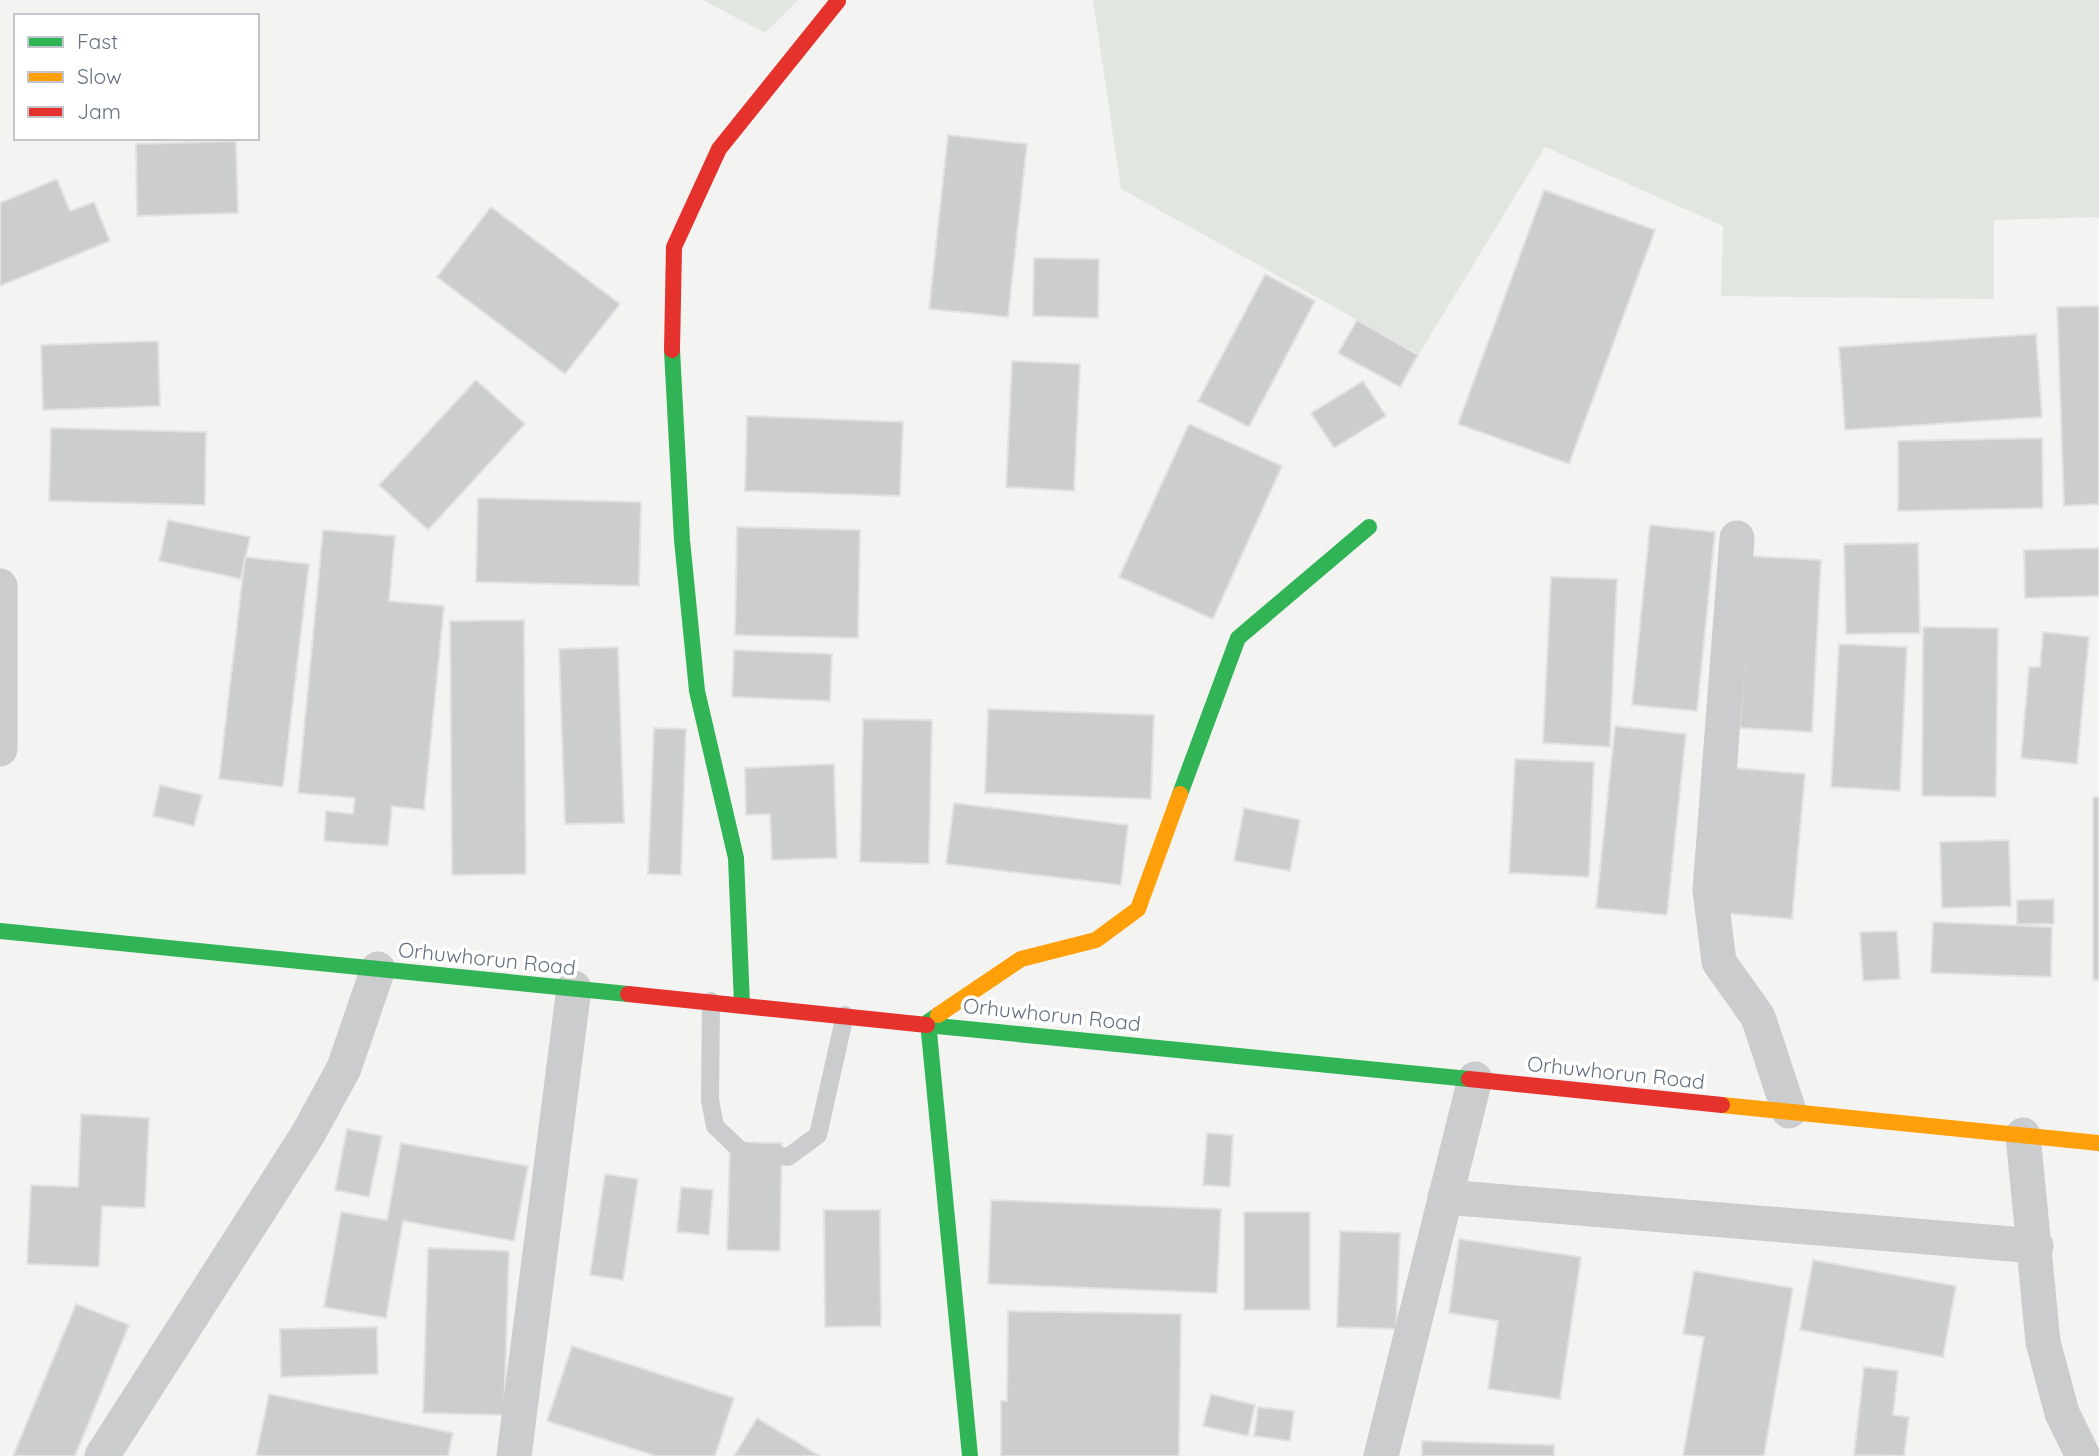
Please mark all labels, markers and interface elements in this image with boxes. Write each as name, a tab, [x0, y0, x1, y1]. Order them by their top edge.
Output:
legend	[14, 14, 259, 140]
text: Fast	[77, 28, 118, 54]
text: Slow	[77, 63, 122, 89]
text: Jam	[77, 98, 121, 124]
street label: Orhuwhorun Road	[397, 936, 577, 980]
street label: Orhuwhorun Road	[962, 992, 1142, 1036]
street label: Orhuwhorun Road	[1526, 1050, 1706, 1094]

